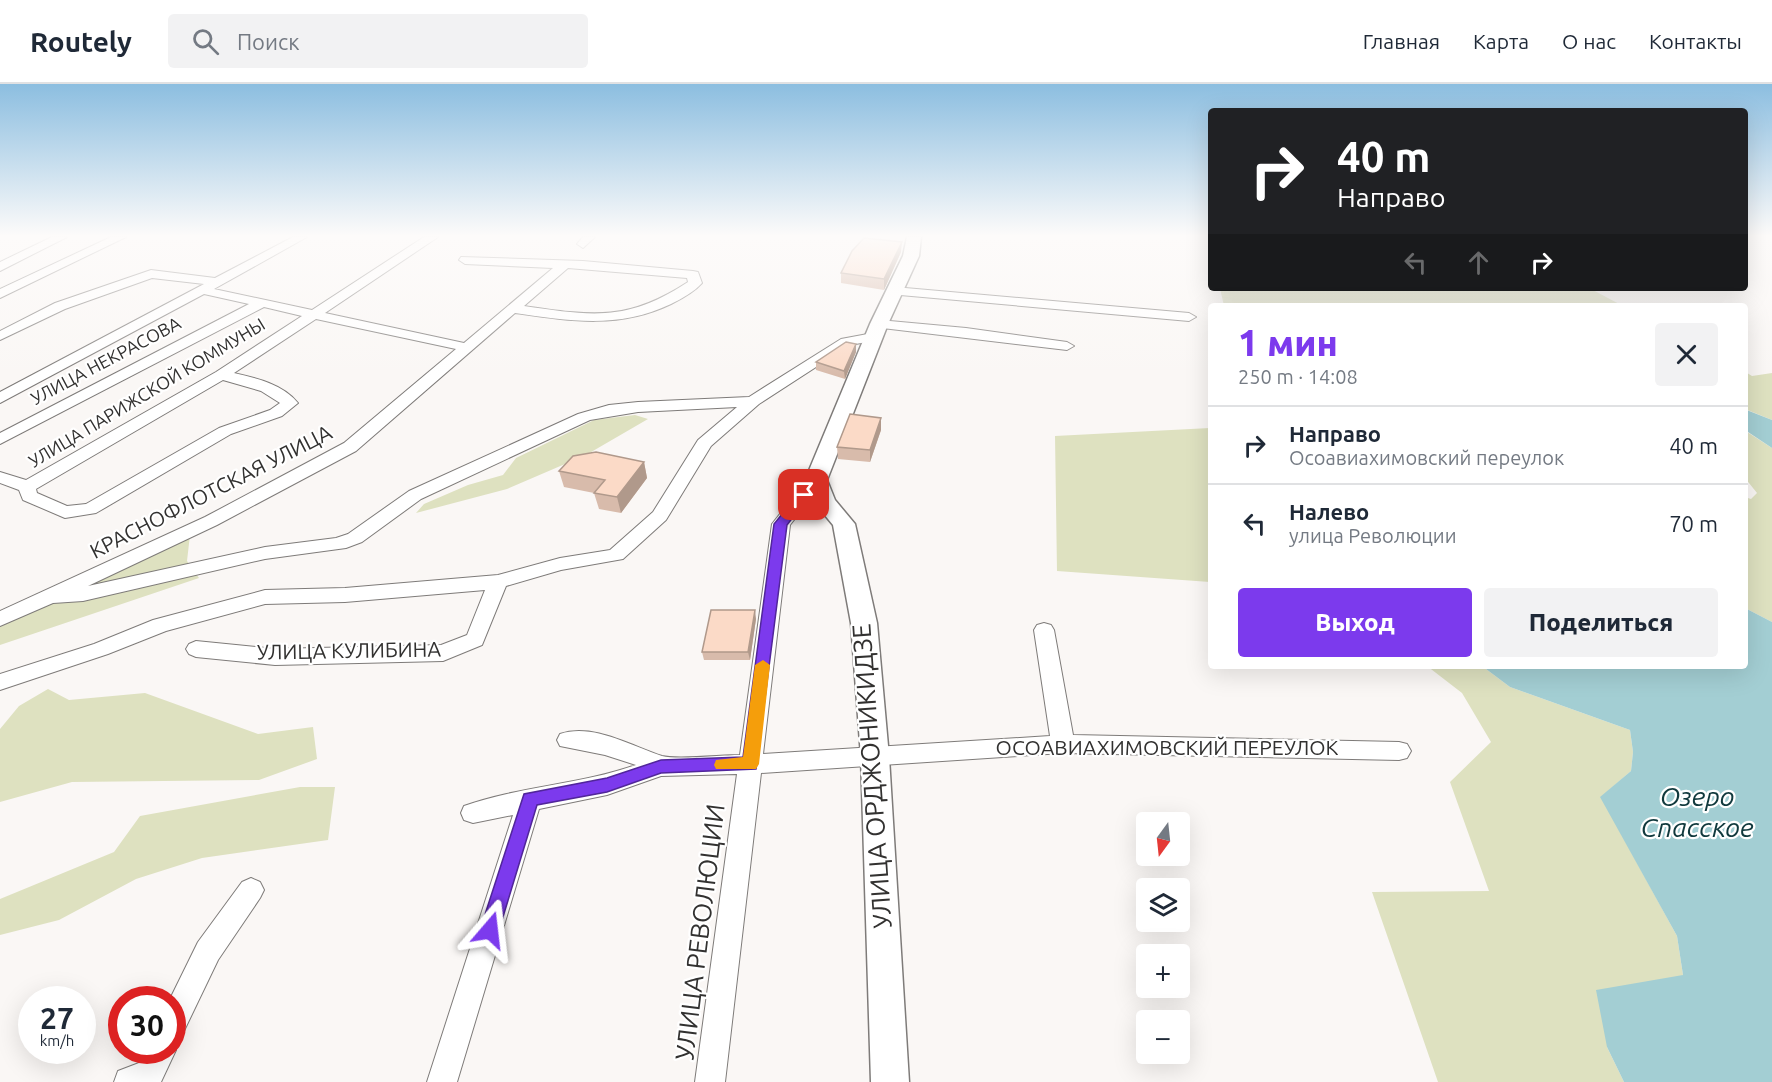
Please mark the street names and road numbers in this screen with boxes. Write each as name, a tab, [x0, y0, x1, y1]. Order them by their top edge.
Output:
street label: УЛИЦА НЕКРАСОВА	[27, 312, 184, 408]
street label: УЛИЦА ПАРИЖСКОЙ КОММУНЫ	[25, 313, 268, 471]
street label: КРАСНОФЛОТСКАЯ УЛИЦА	[86, 419, 336, 563]
street label: УЛИЦА ОРДЖОНИКИДЗЕ	[846, 623, 897, 929]
street label: УЛИЦА КУЛИБИНА	[257, 636, 442, 664]
street label: ОСОАВИАХИМОВСКИЙ ПЕРЕУЛОК	[996, 735, 1339, 759]
street label: УЛИЦА РЕВОЛЮЦИИ	[669, 802, 730, 1062]

